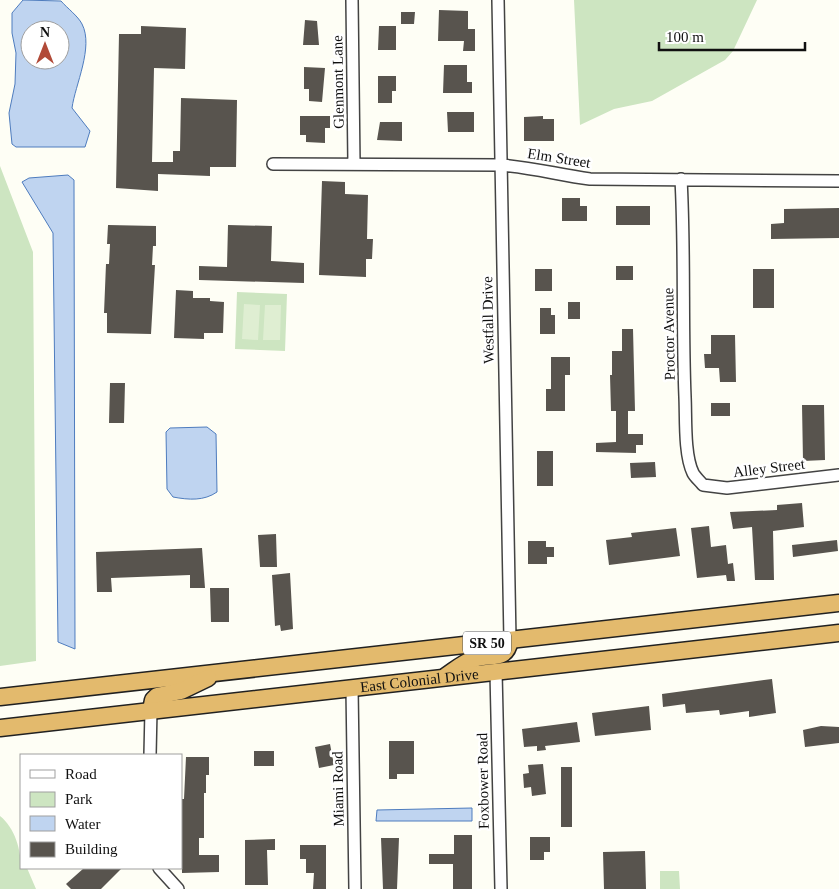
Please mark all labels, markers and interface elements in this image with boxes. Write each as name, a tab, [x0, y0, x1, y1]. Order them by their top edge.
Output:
north arrow	[20, 20, 70, 70]
scale bar	[659, 20, 805, 52]
text: N	[40, 25, 50, 40]
text: 100 m	[666, 29, 704, 45]
street label: Glenmont Lane	[329, 35, 347, 129]
street label: Elm Street	[526, 145, 593, 171]
street label: Westfall Drive	[479, 276, 497, 364]
street label: Proctor Avenue	[660, 287, 678, 380]
street label: Alley Street	[732, 456, 807, 480]
road number: SR 50	[463, 632, 511, 654]
street label: East Colonial Drive	[359, 666, 480, 695]
street label: Foxbower Road	[474, 732, 492, 829]
street label: Miami Road	[329, 751, 347, 827]
legend	[20, 754, 182, 869]
text: Road	[65, 766, 97, 782]
text: Park	[65, 791, 93, 807]
text: Water	[65, 816, 100, 832]
text: Building	[65, 841, 118, 857]

